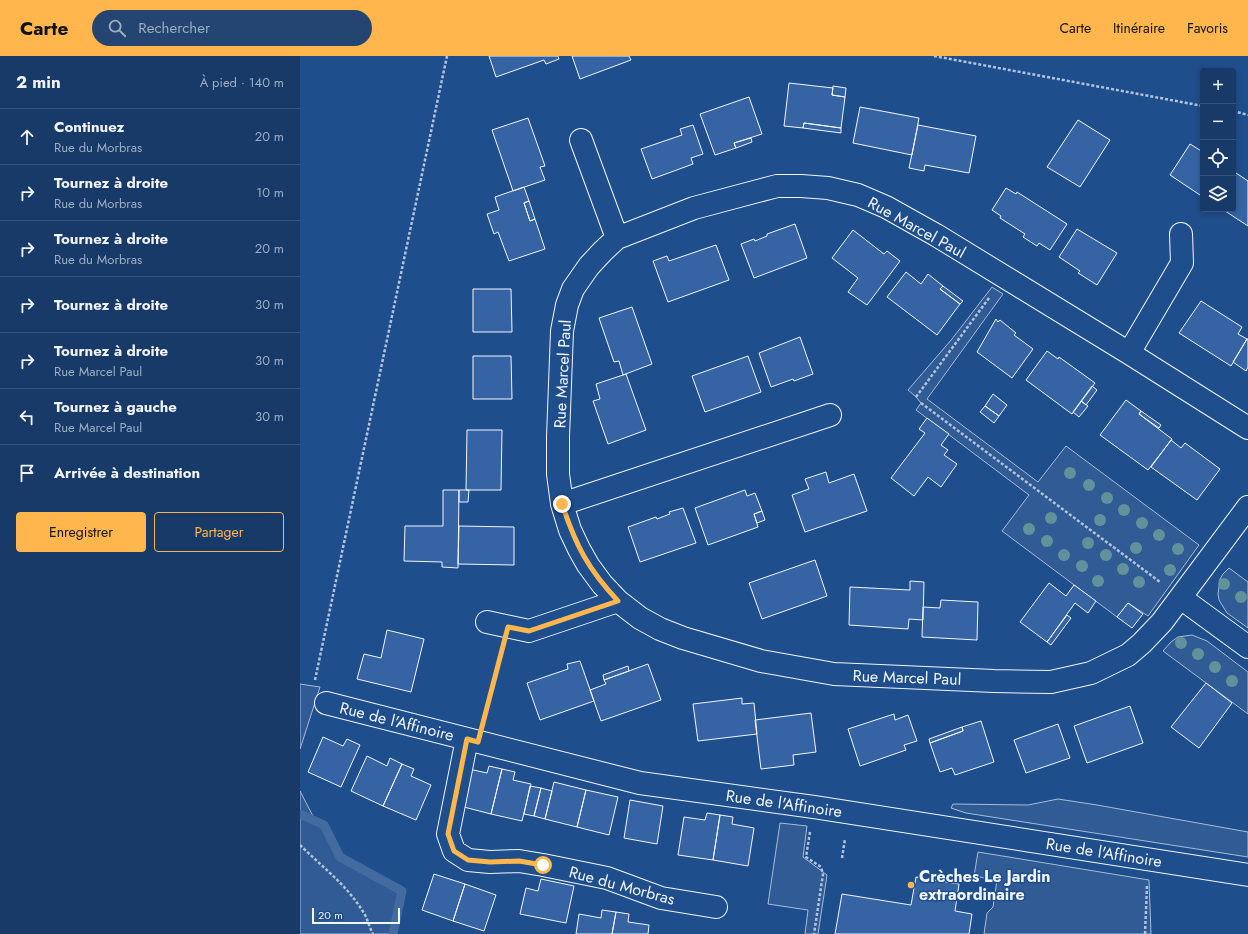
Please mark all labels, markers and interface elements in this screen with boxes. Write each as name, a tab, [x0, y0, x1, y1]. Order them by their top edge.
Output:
search box	[92, 10, 372, 46]
text: Carte	[20, 15, 68, 42]
icon: search	[106, 17, 128, 39]
text: Rechercher	[138, 17, 210, 39]
text: Carte	[1059, 18, 1091, 38]
text: Itinéraire	[1113, 18, 1165, 38]
text: Favoris	[1187, 18, 1228, 38]
map controls	[1200, 68, 1236, 212]
button: +	[1200, 68, 1236, 104]
text: 2 min	[16, 70, 61, 94]
text: À pied · 140 m	[200, 73, 284, 92]
button: −	[1200, 104, 1236, 140]
text: Continuez	[54, 116, 124, 138]
icon: ahead	[16, 126, 38, 148]
text: 20 m	[255, 127, 284, 146]
text: Rue du Morbras	[54, 138, 142, 157]
button: locate	[1200, 140, 1236, 176]
text: Tournez à droite	[54, 172, 168, 194]
button: layers	[1200, 176, 1236, 212]
icon: right	[16, 182, 38, 204]
text: 10 m	[256, 183, 284, 202]
street label: Rue Marcel Paul	[864, 191, 970, 264]
text: Rue du Morbras	[54, 194, 142, 213]
text: Tournez à droite	[54, 228, 168, 250]
icon: right	[16, 238, 38, 260]
text: 20 m	[255, 239, 284, 258]
text: Rue du Morbras	[54, 250, 142, 269]
icon: right	[16, 294, 38, 316]
text: Tournez à droite	[54, 294, 168, 316]
text: 30 m	[255, 295, 284, 314]
street label: Rue Marcel Paul	[548, 319, 577, 429]
text: Tournez à droite	[54, 340, 168, 362]
icon: right	[16, 350, 38, 372]
text: 30 m	[255, 351, 284, 370]
text: Rue Marcel Paul	[54, 362, 142, 381]
text: Tournez à gauche	[54, 396, 177, 418]
icon: left	[16, 406, 38, 428]
text: 30 m	[255, 407, 284, 426]
text: Rue Marcel Paul	[54, 418, 142, 437]
icon: arrive	[16, 462, 38, 484]
text: Arrivée à destination	[54, 462, 200, 484]
route end	[553, 495, 571, 513]
button: Enregistrer	[16, 512, 146, 552]
button: Partager	[154, 512, 284, 552]
street label: Rue Marcel Paul	[852, 664, 962, 691]
street label: Rue de l'Affinoire	[337, 696, 456, 747]
street label: Rue de l'Affinoire	[724, 784, 843, 823]
street label: Rue de l'Affinoire	[1044, 832, 1164, 873]
route start	[534, 856, 552, 874]
street label: Rue du Morbras	[566, 860, 677, 911]
place label: Crèches Le Jardin extraordinaire	[919, 865, 1050, 906]
marker: Crèches Le Jardin extraordinaire	[906, 880, 916, 890]
scale bar	[312, 906, 400, 925]
text: 20 m	[318, 907, 343, 923]

